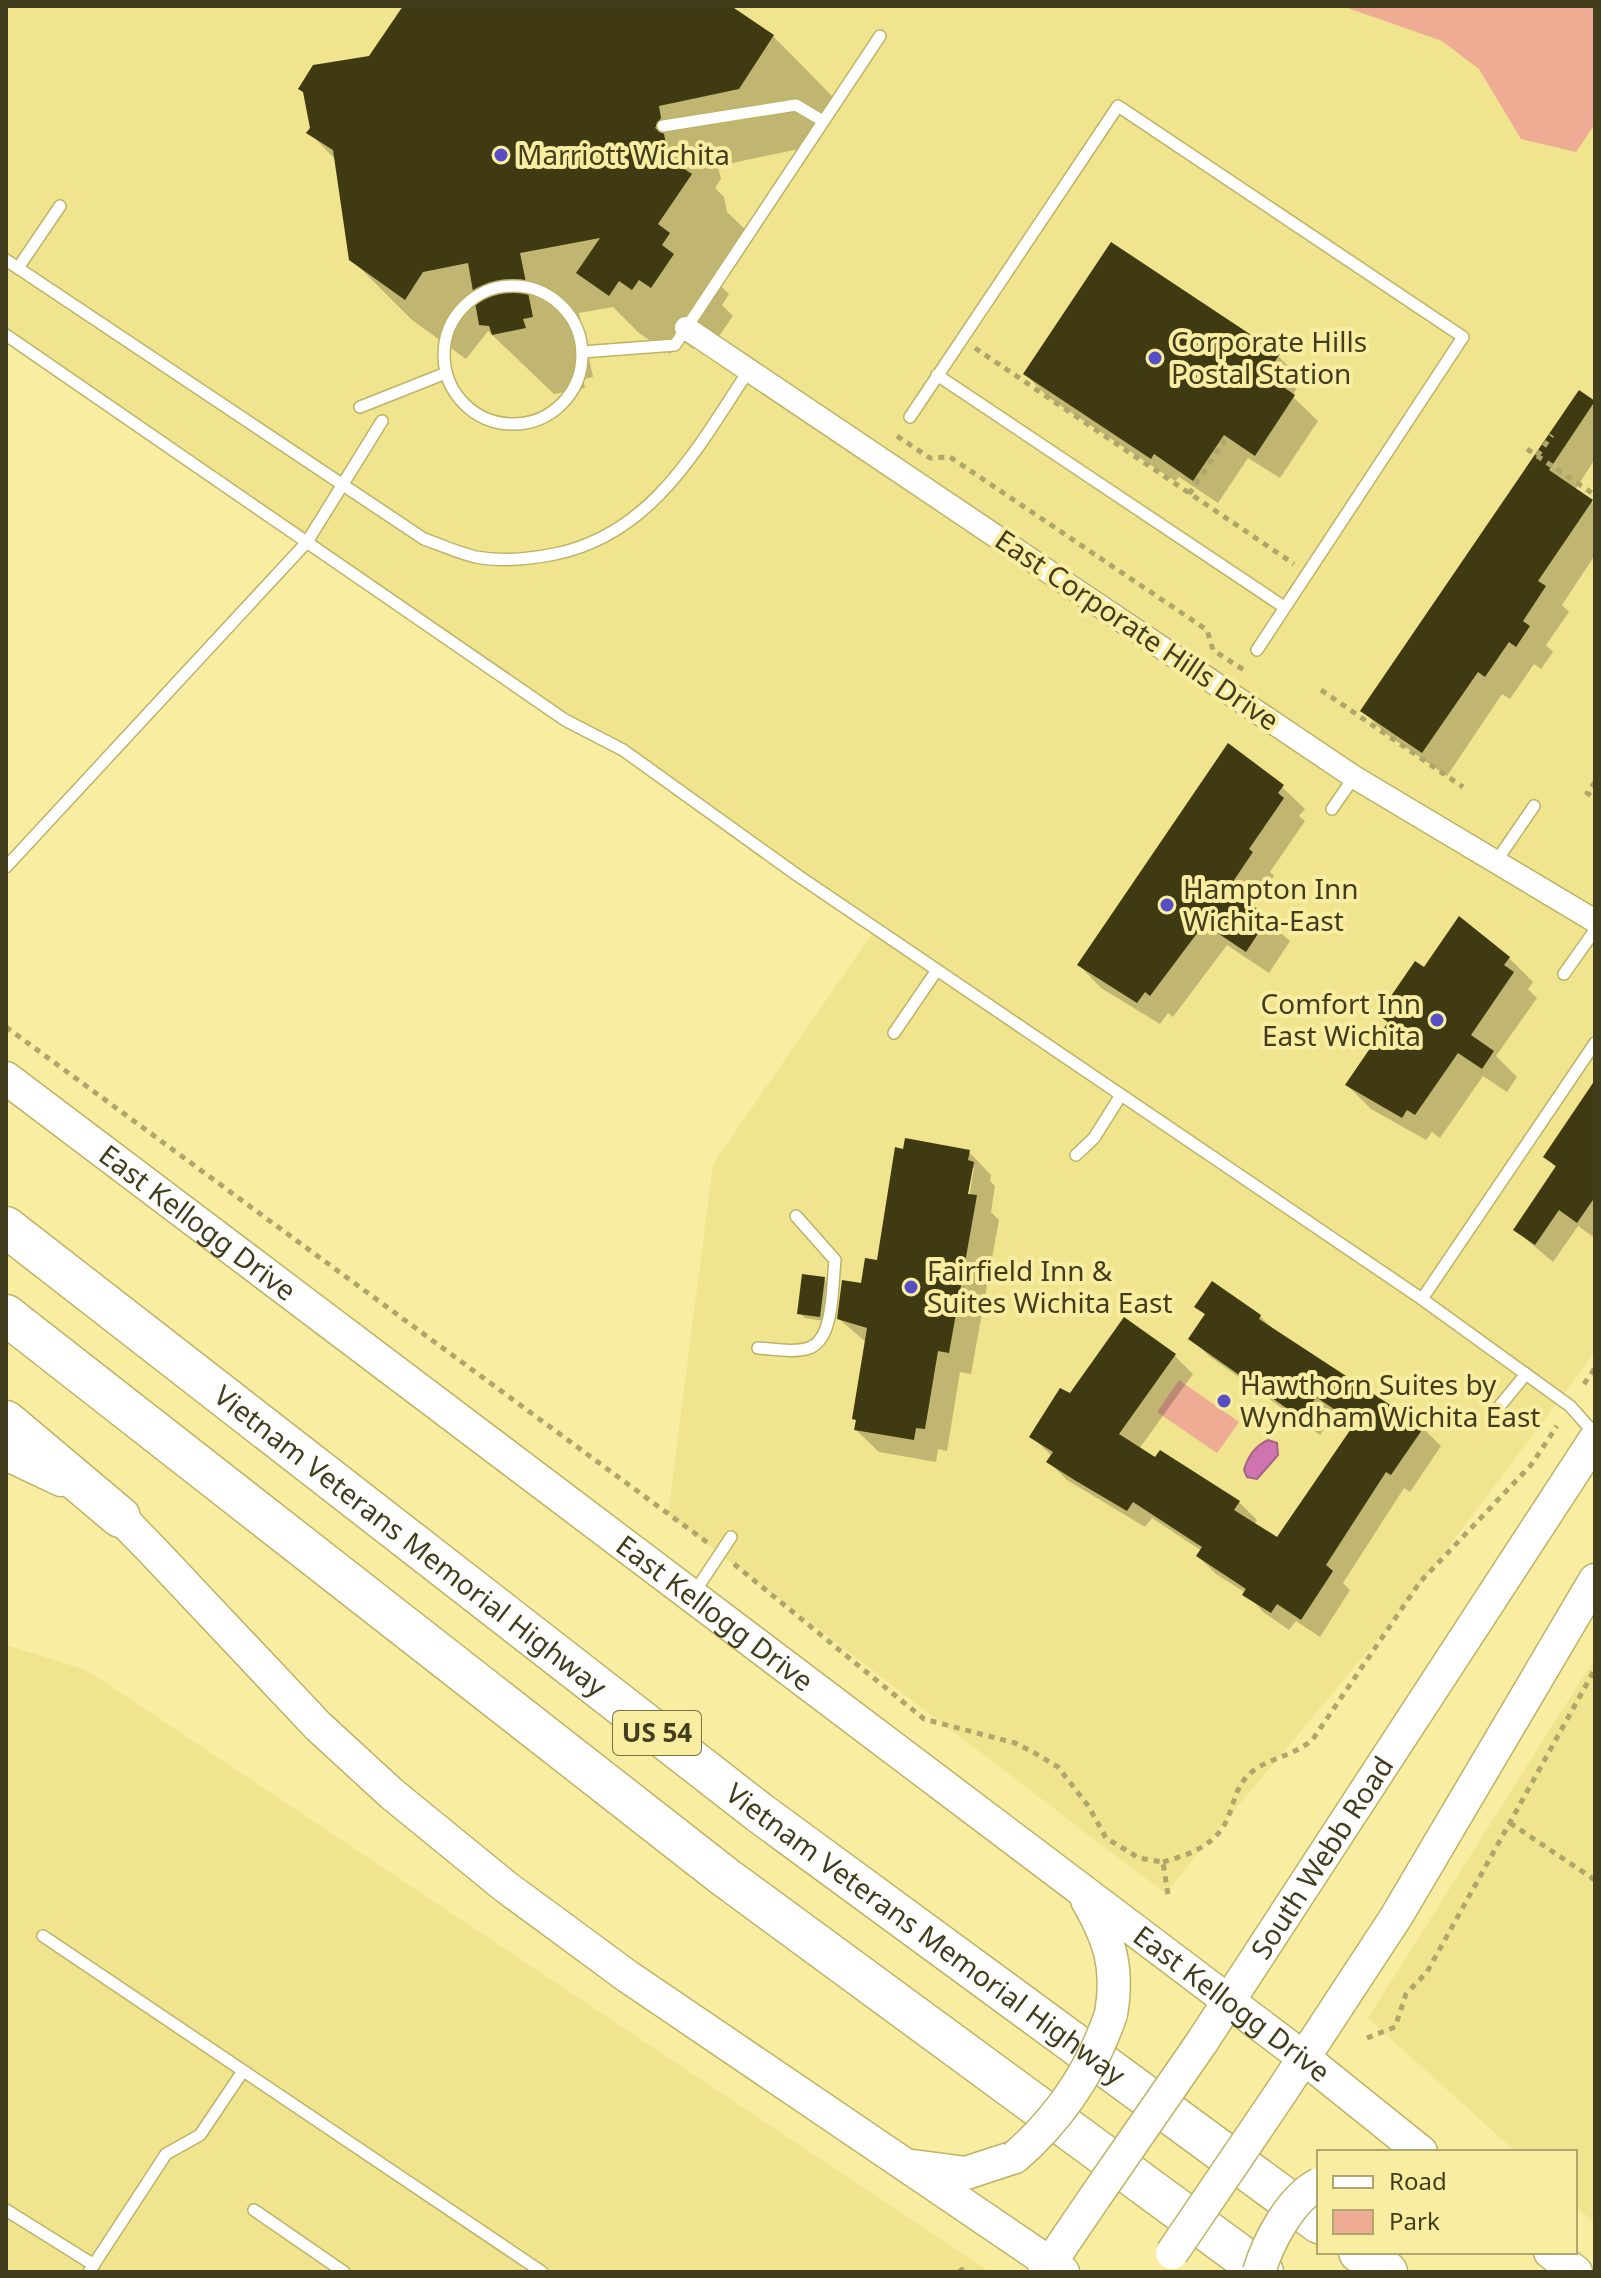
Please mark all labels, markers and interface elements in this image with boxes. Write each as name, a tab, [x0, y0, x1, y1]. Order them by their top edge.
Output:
place label: Marriott Wichita	[517, 135, 730, 173]
marker: Marriott Wichita	[492, 146, 510, 164]
place label: Corporate Hills Postal Station	[1171, 322, 1367, 392]
marker: Corporate Hills Postal Station	[1146, 349, 1164, 367]
street label: East Corporate Hills Drive	[988, 520, 1287, 739]
place label: Hampton Inn Wichita-East	[1183, 869, 1359, 939]
marker: Hampton Inn Wichita-East	[1158, 896, 1176, 914]
place label: Comfort Inn East Wichita	[1261, 984, 1421, 1054]
marker: Comfort Inn East Wichita	[1428, 1011, 1446, 1029]
street label: East Kellogg Drive	[92, 1135, 304, 1309]
place label: Fairfield Inn & Suites Wichita East	[927, 1251, 1173, 1321]
marker: Fairfield Inn & Suites Wichita East	[902, 1278, 920, 1296]
place label: Hawthorn Suites by Wyndham Wichita East	[1240, 1365, 1540, 1435]
street label: Vietnam Veterans Memorial Highway	[207, 1376, 615, 1705]
marker: Hawthorn Suites by Wyndham Wichita East	[1215, 1392, 1233, 1410]
street label: East Kellogg Drive	[609, 1525, 822, 1699]
road number: US 54	[613, 1711, 701, 1755]
street label: South Webb Road	[1241, 1748, 1401, 1966]
street label: Vietnam Veterans Memorial Highway	[719, 1774, 1134, 2093]
street label: East Kellogg Drive	[1126, 1916, 1339, 2090]
legend	[1317, 2150, 1577, 2254]
text: Road	[1389, 2164, 1447, 2197]
text: Park	[1389, 2204, 1440, 2237]

